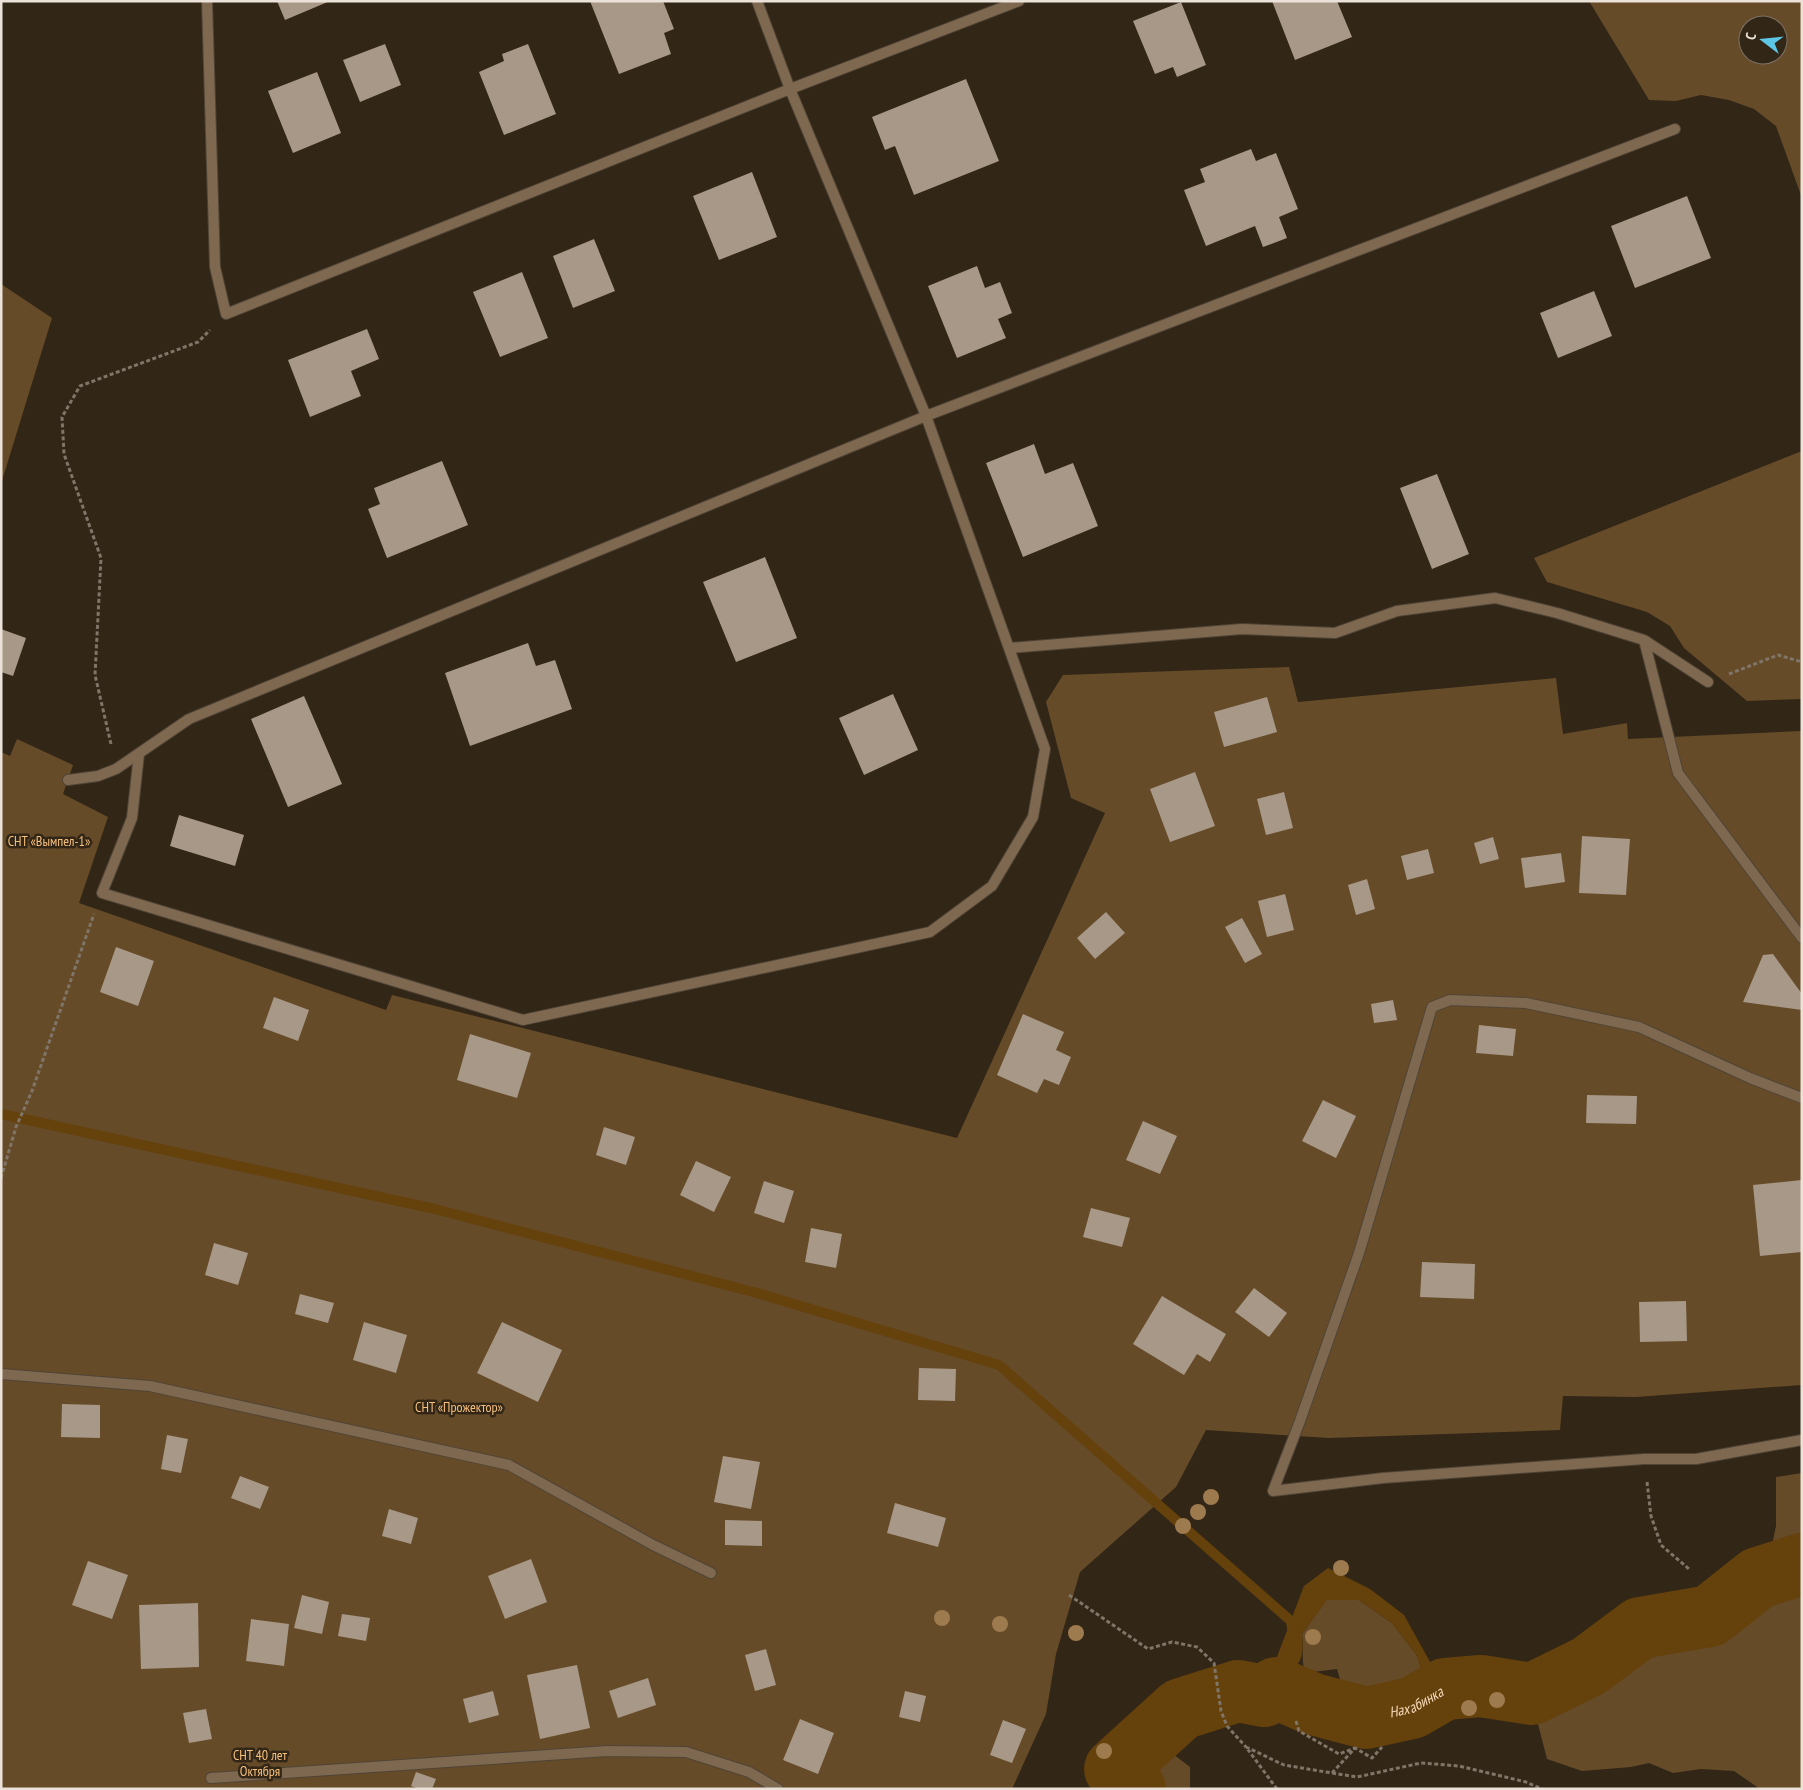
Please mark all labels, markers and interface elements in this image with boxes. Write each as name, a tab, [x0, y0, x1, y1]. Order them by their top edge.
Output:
north arrow	[1738, 15, 1788, 65]
text: С	[1741, 30, 1760, 42]
park label: СНТ «Вымпел-1»	[8, 832, 90, 850]
park label: СНТ «Прожектор»	[415, 1398, 503, 1416]
water label: Нахабинка	[1387, 1682, 1447, 1722]
park label: СНТ 40 лет Октября	[233, 1746, 288, 1780]

